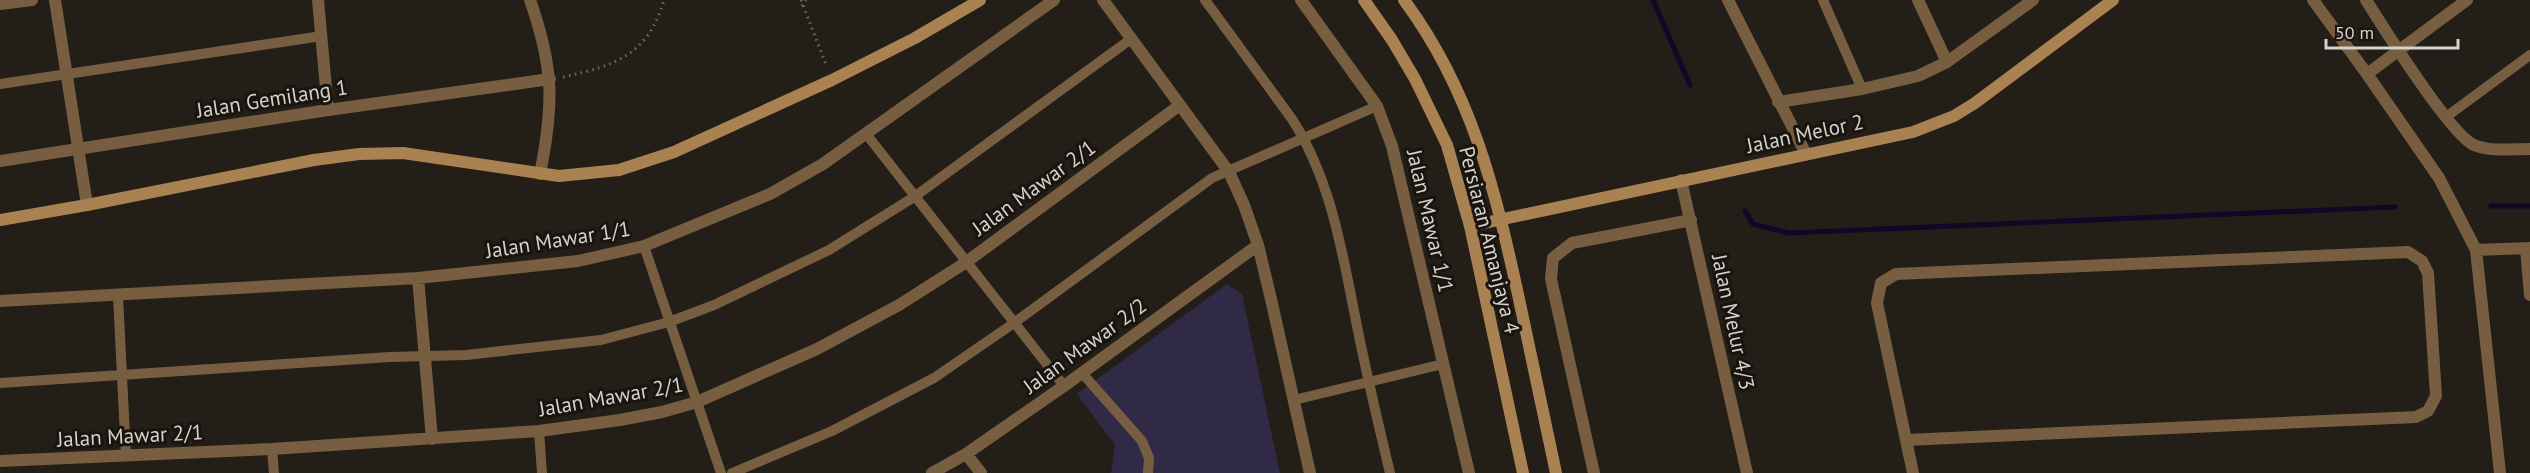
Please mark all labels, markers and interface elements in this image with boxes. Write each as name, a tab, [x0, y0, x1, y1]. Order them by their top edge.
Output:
scale bar	[2326, 12, 2458, 50]
text: 50 m	[2335, 21, 2374, 44]
street label: Jalan Gemilang 1	[193, 73, 349, 124]
street label: Jalan Melor 2	[1743, 108, 1866, 159]
street label: Jalan Mawar 2/1	[966, 134, 1101, 242]
street label: Persiaran Amanjaya 4	[1453, 143, 1526, 336]
street label: Jalan Mawar 1/1	[1401, 146, 1460, 295]
street label: Jalan Mawar 1/1	[483, 215, 632, 264]
street label: Jalan Melur 4/3	[1706, 251, 1761, 392]
street label: Jalan Mawar 2/2	[1017, 292, 1152, 400]
street label: Jalan Mawar 2/1	[536, 371, 685, 423]
street label: Jalan Mawar 2/1	[55, 418, 204, 453]

